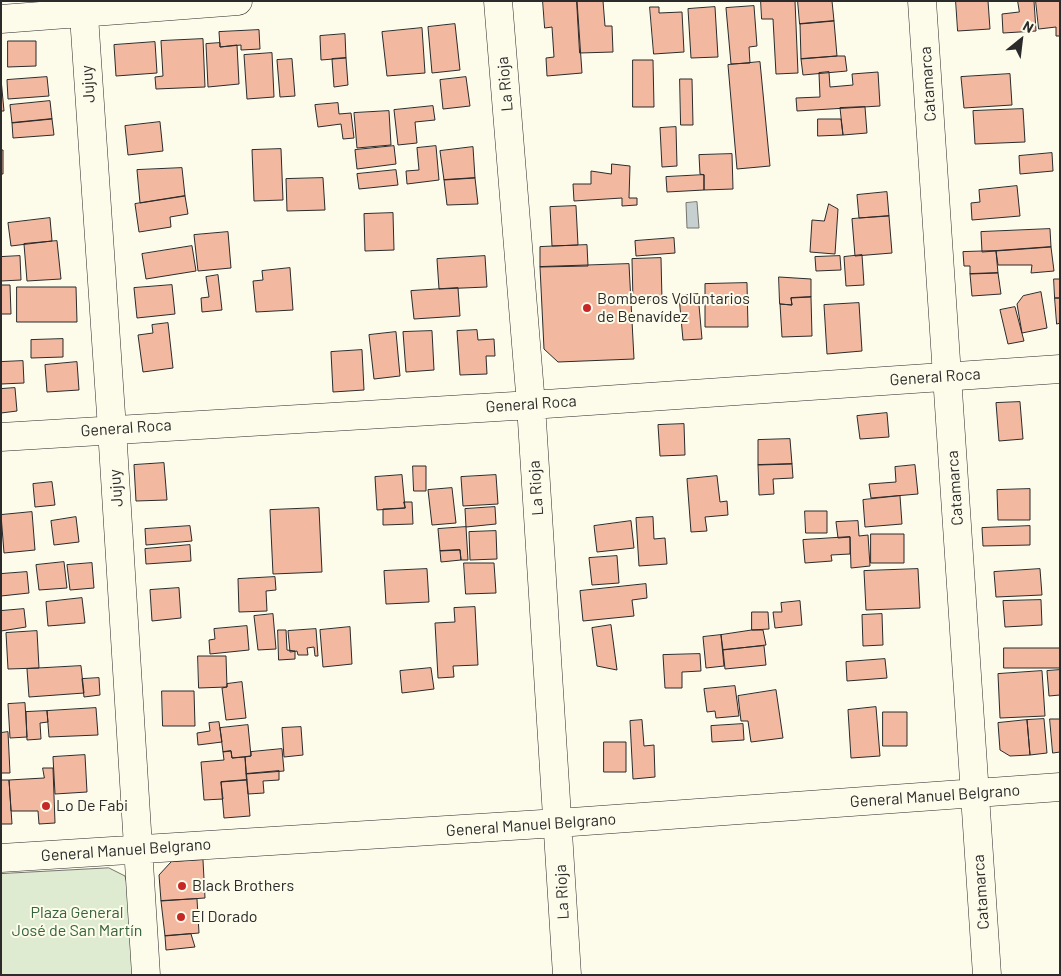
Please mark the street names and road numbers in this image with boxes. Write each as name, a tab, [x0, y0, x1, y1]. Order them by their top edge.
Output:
street label: Catamarca	[916, 46, 940, 122]
street label: La Rioja	[493, 56, 517, 112]
street label: Jujuy	[77, 65, 99, 103]
street label: General Roca	[889, 364, 981, 390]
street label: General Roca	[485, 391, 577, 417]
street label: General Roca	[80, 415, 172, 441]
street label: Catamarca	[943, 450, 967, 526]
street label: La Rioja	[524, 460, 548, 516]
street label: Jujuy	[105, 469, 127, 507]
street label: General Manuel Belgrano	[849, 780, 1021, 812]
street label: General Manuel Belgrano	[445, 809, 617, 841]
street label: General Manuel Belgrano	[40, 834, 212, 866]
street label: Catamarca	[969, 854, 993, 930]
street label: La Rioja	[551, 864, 573, 920]

